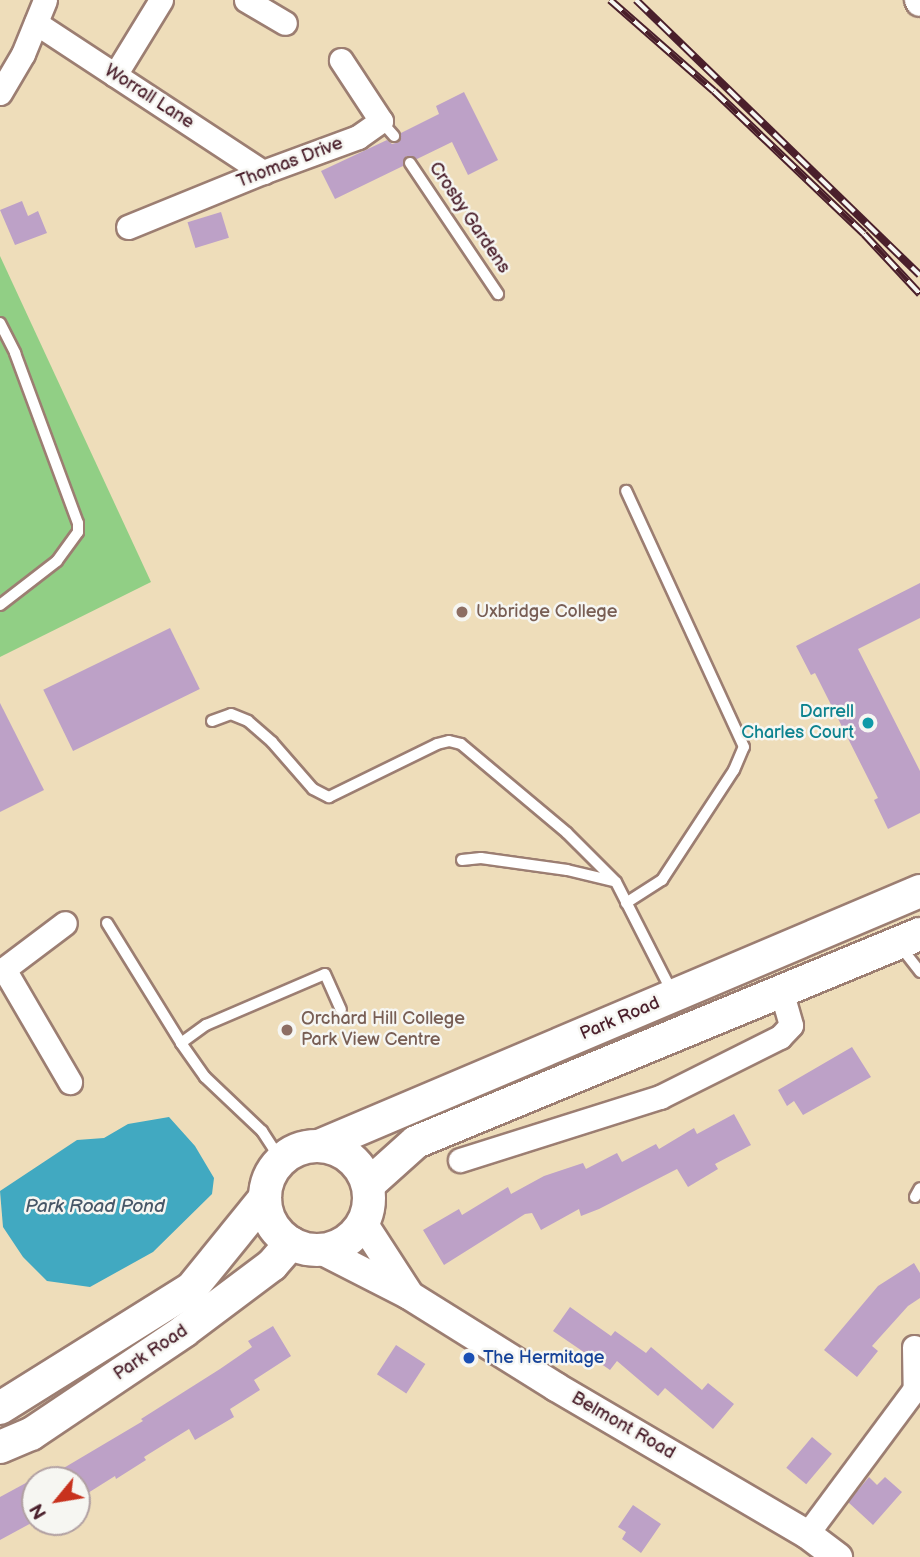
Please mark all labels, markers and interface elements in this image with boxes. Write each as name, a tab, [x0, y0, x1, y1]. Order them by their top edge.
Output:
street label: Worrall Lane	[100, 60, 198, 134]
street label: Thomas Drive	[234, 133, 346, 193]
street label: Crosby Gardens	[423, 158, 515, 278]
place label: Uxbridge College	[476, 601, 617, 623]
marker: Uxbridge College	[454, 604, 470, 620]
place label: Darrell Charles Court	[741, 702, 854, 744]
marker: Darrell Charles Court	[860, 715, 876, 731]
street label: Park Road	[577, 993, 663, 1045]
place label: Orchard Hill College Park View Centre	[301, 1009, 465, 1052]
marker: Orchard Hill College Park View Centre	[279, 1022, 295, 1038]
water label: Park Road Pond	[25, 1196, 165, 1218]
street label: Park Road	[110, 1320, 192, 1386]
place label: The Hermitage	[483, 1347, 605, 1369]
marker: The Hermitage	[461, 1350, 477, 1366]
street label: Belmont Road	[567, 1388, 679, 1464]
north arrow	[21, 1466, 91, 1536]
text: N	[26, 1499, 53, 1523]

